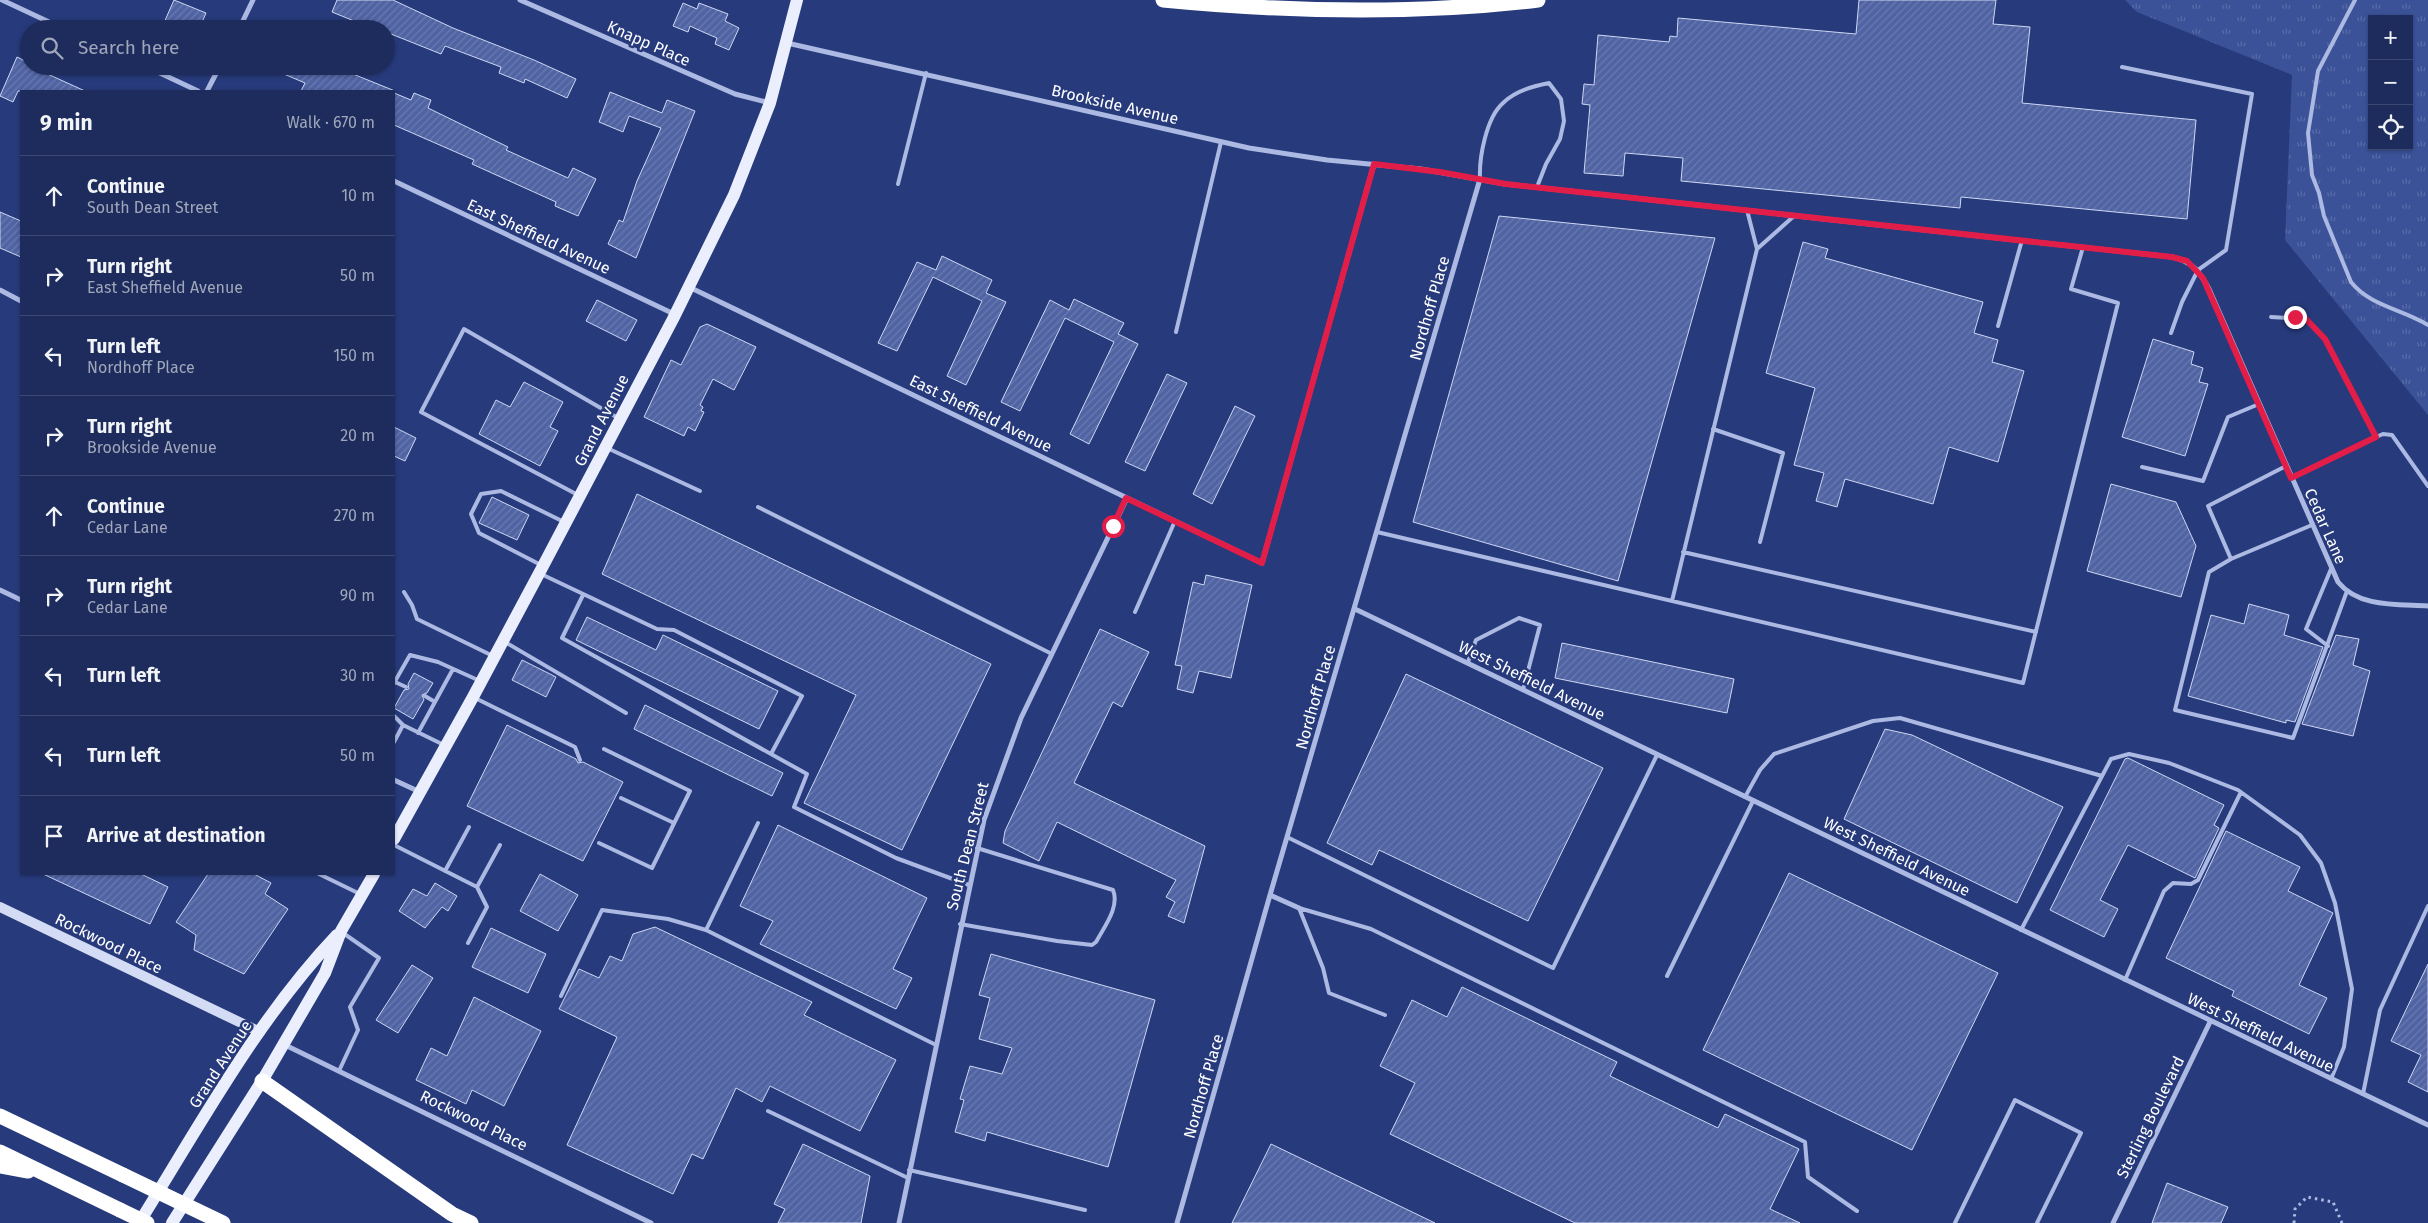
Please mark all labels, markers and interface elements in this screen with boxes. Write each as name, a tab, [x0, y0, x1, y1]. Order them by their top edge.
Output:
map controls	[2368, 15, 2413, 150]
button: +	[2368, 15, 2413, 60]
street label: Knapp Place	[604, 17, 693, 70]
search box	[20, 20, 395, 75]
icon: search	[38, 34, 66, 62]
text: Search here	[78, 36, 179, 59]
button: −	[2368, 60, 2413, 105]
street label: Brookside Avenue	[1049, 81, 1180, 128]
button: locate	[2368, 105, 2413, 150]
text: 9 min	[40, 110, 93, 136]
text: Walk · 670 m	[287, 113, 375, 132]
text: Continue	[87, 175, 165, 198]
icon: ahead	[40, 182, 68, 210]
text: 10 m	[341, 186, 375, 205]
street label: East Sheffield Avenue	[464, 195, 614, 278]
text: South Dean Street	[87, 198, 218, 217]
street label: Nordhoff Place	[1406, 254, 1453, 363]
text: Turn right	[87, 255, 172, 278]
icon: right	[40, 262, 68, 290]
text: 50 m	[340, 266, 375, 285]
text: East Sheffield Avenue	[87, 278, 243, 297]
route end	[2284, 306, 2307, 329]
text: Turn left	[87, 335, 161, 358]
icon: left	[40, 342, 68, 370]
text: 150 m	[333, 346, 375, 365]
text: Nordhoff Place	[87, 358, 195, 377]
street label: Grand Avenue	[570, 371, 633, 469]
street label: East Sheffield Avenue	[906, 371, 1055, 456]
text: Turn right	[87, 415, 172, 438]
icon: right	[40, 422, 68, 450]
text: 20 m	[340, 426, 375, 445]
text: Brookside Avenue	[87, 438, 217, 457]
street label: Cedar Lane	[2300, 485, 2351, 567]
text: Continue	[87, 495, 165, 518]
icon: ahead	[40, 502, 68, 530]
text: 270 m	[333, 506, 375, 525]
route start	[1102, 515, 1125, 538]
text: Cedar Lane	[87, 518, 168, 537]
text: Turn right	[87, 575, 172, 598]
icon: right	[40, 582, 68, 610]
text: 90 m	[340, 586, 375, 605]
text: Cedar Lane	[87, 598, 168, 617]
street label: West Sheffield Avenue	[1455, 637, 1608, 724]
street label: Nordhoff Place	[1292, 643, 1339, 752]
icon: left	[40, 662, 68, 690]
text: Turn left	[87, 664, 161, 687]
text: 30 m	[340, 666, 375, 685]
icon: left	[40, 742, 68, 770]
text: Turn left	[87, 744, 161, 767]
text: 50 m	[340, 746, 375, 765]
street label: South Dean Street	[942, 780, 993, 912]
street label: West Sheffield Avenue	[1820, 813, 1973, 900]
icon: arrive	[40, 822, 68, 850]
text: Arrive at destination	[87, 824, 266, 847]
street label: Rockwood Place	[52, 909, 166, 978]
street label: West Sheffield Avenue	[2184, 989, 2337, 1076]
street label: Grand Avenue	[185, 1017, 256, 1112]
street label: Nordhoff Place	[1180, 1032, 1227, 1141]
street label: Sterling Boulevard	[2113, 1053, 2188, 1181]
street label: Rockwood Place	[417, 1086, 531, 1155]

